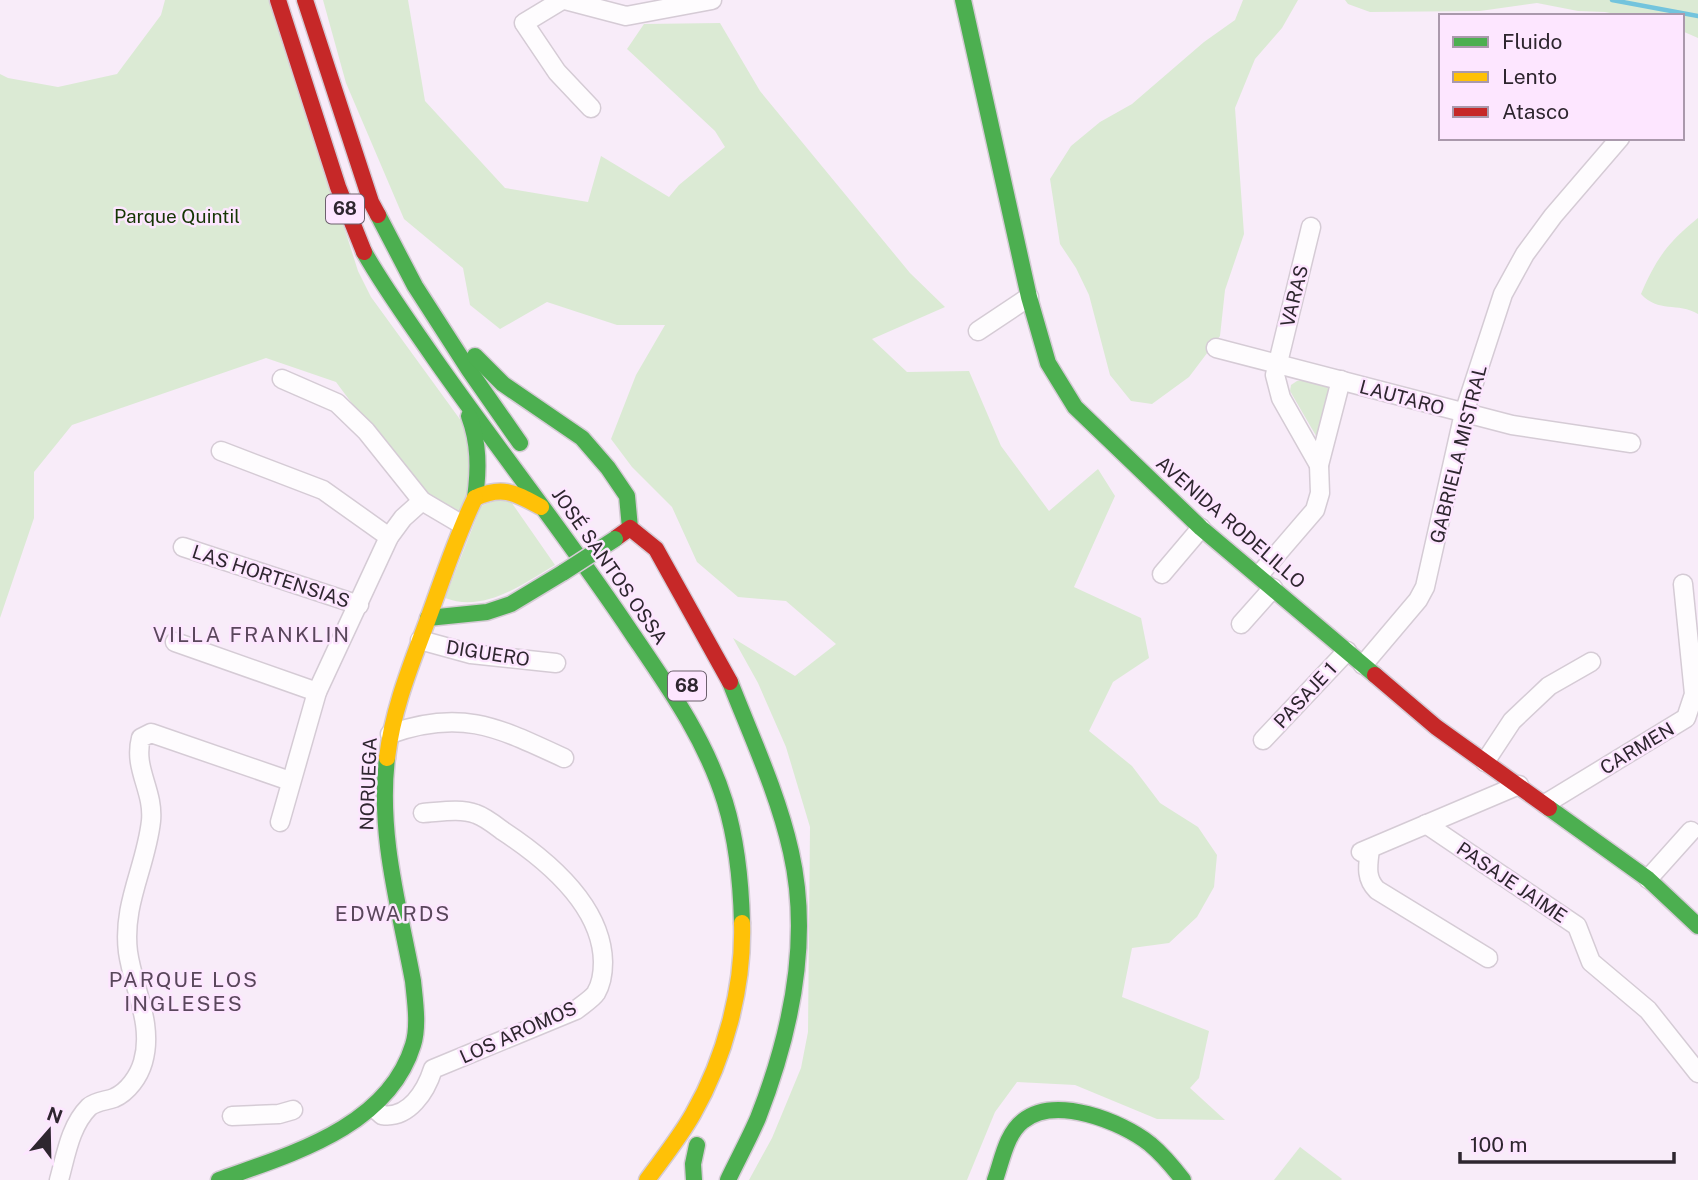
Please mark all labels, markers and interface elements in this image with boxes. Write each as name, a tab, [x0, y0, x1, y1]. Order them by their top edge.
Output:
legend	[1439, 14, 1684, 140]
text: Fluido	[1502, 29, 1562, 54]
text: Lento	[1502, 64, 1557, 89]
text: Atasco	[1502, 99, 1569, 124]
road number: 68	[326, 194, 364, 224]
park label: Parque Quintil	[114, 205, 240, 227]
street label: VARAS	[1276, 263, 1312, 329]
street label: GABRIELA MISTRAL	[1425, 362, 1491, 546]
street label: LAUTARO	[1357, 375, 1447, 419]
street label: AVENIDA RODELILLO	[1152, 451, 1310, 593]
street label: JOSÉ SANTOS OSSA	[548, 484, 672, 648]
street label: LAS HORTENSIAS	[189, 540, 353, 612]
district label: VILLA FRANKLIN	[153, 622, 351, 647]
street label: DIGUERO	[445, 636, 531, 670]
street label: PASAJE 1	[1269, 658, 1341, 732]
road number: 68	[668, 672, 706, 700]
street label: CARMEN	[1596, 717, 1678, 779]
street label: NORUEGA	[355, 737, 381, 831]
street label: PASAJE JAIME	[1453, 837, 1571, 927]
district label: EDWARDS	[335, 901, 451, 926]
district label: PARQUE LOS INGLESES	[109, 967, 259, 1016]
street label: LOS AROMOS	[456, 996, 580, 1068]
north arrow	[14, 1096, 84, 1166]
text: N	[44, 1102, 66, 1128]
scale bar	[1460, 1120, 1674, 1164]
text: 100 m	[1470, 1132, 1527, 1157]

